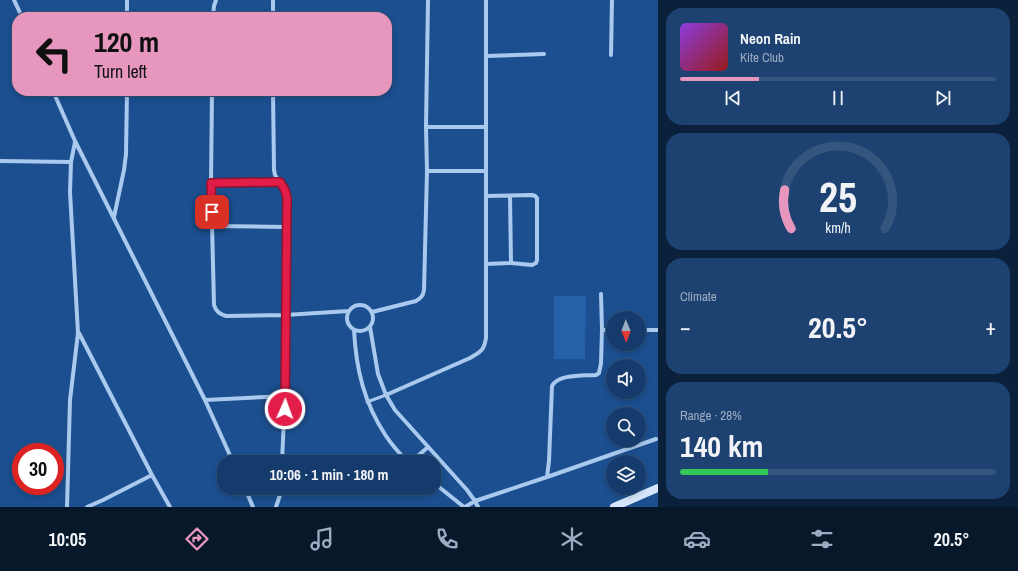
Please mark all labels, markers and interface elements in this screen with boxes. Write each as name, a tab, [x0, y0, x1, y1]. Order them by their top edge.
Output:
text: 120 m	[94, 23, 159, 61]
icon: left	[28, 28, 80, 80]
text: Neon Rain	[740, 28, 801, 49]
text: Kite Club	[740, 49, 784, 66]
text: Turn left	[94, 59, 147, 84]
icon: previous	[722, 87, 744, 109]
icon: pause	[827, 87, 849, 109]
icon: next	[932, 87, 954, 109]
text: 25	[819, 169, 857, 225]
pin	[195, 195, 229, 229]
icon: arrive	[201, 201, 223, 223]
text: km/h	[825, 218, 851, 237]
text: Climate	[680, 288, 717, 305]
text: 20.5°	[808, 307, 868, 347]
north arrow	[606, 311, 646, 351]
map controls	[606, 311, 646, 495]
text: −	[680, 312, 691, 342]
text: +	[985, 312, 996, 342]
button: sound	[606, 359, 646, 399]
position arrow	[264, 388, 306, 430]
button: search	[606, 407, 646, 447]
text: Range · 28%	[680, 407, 742, 424]
text: 140 km	[680, 426, 763, 466]
speed limit sign: 30	[12, 443, 64, 495]
button: layers	[606, 455, 646, 495]
text: 10:06 · 1 min · 180 m	[270, 464, 388, 485]
icon: directions	[183, 525, 211, 553]
icon: music	[308, 525, 336, 553]
icon: phone	[433, 525, 461, 553]
icon: climate	[558, 525, 586, 553]
icon: car	[683, 525, 711, 553]
icon: filters	[808, 525, 836, 553]
text: 10:05	[49, 527, 86, 552]
text: 20.5°	[933, 527, 969, 552]

